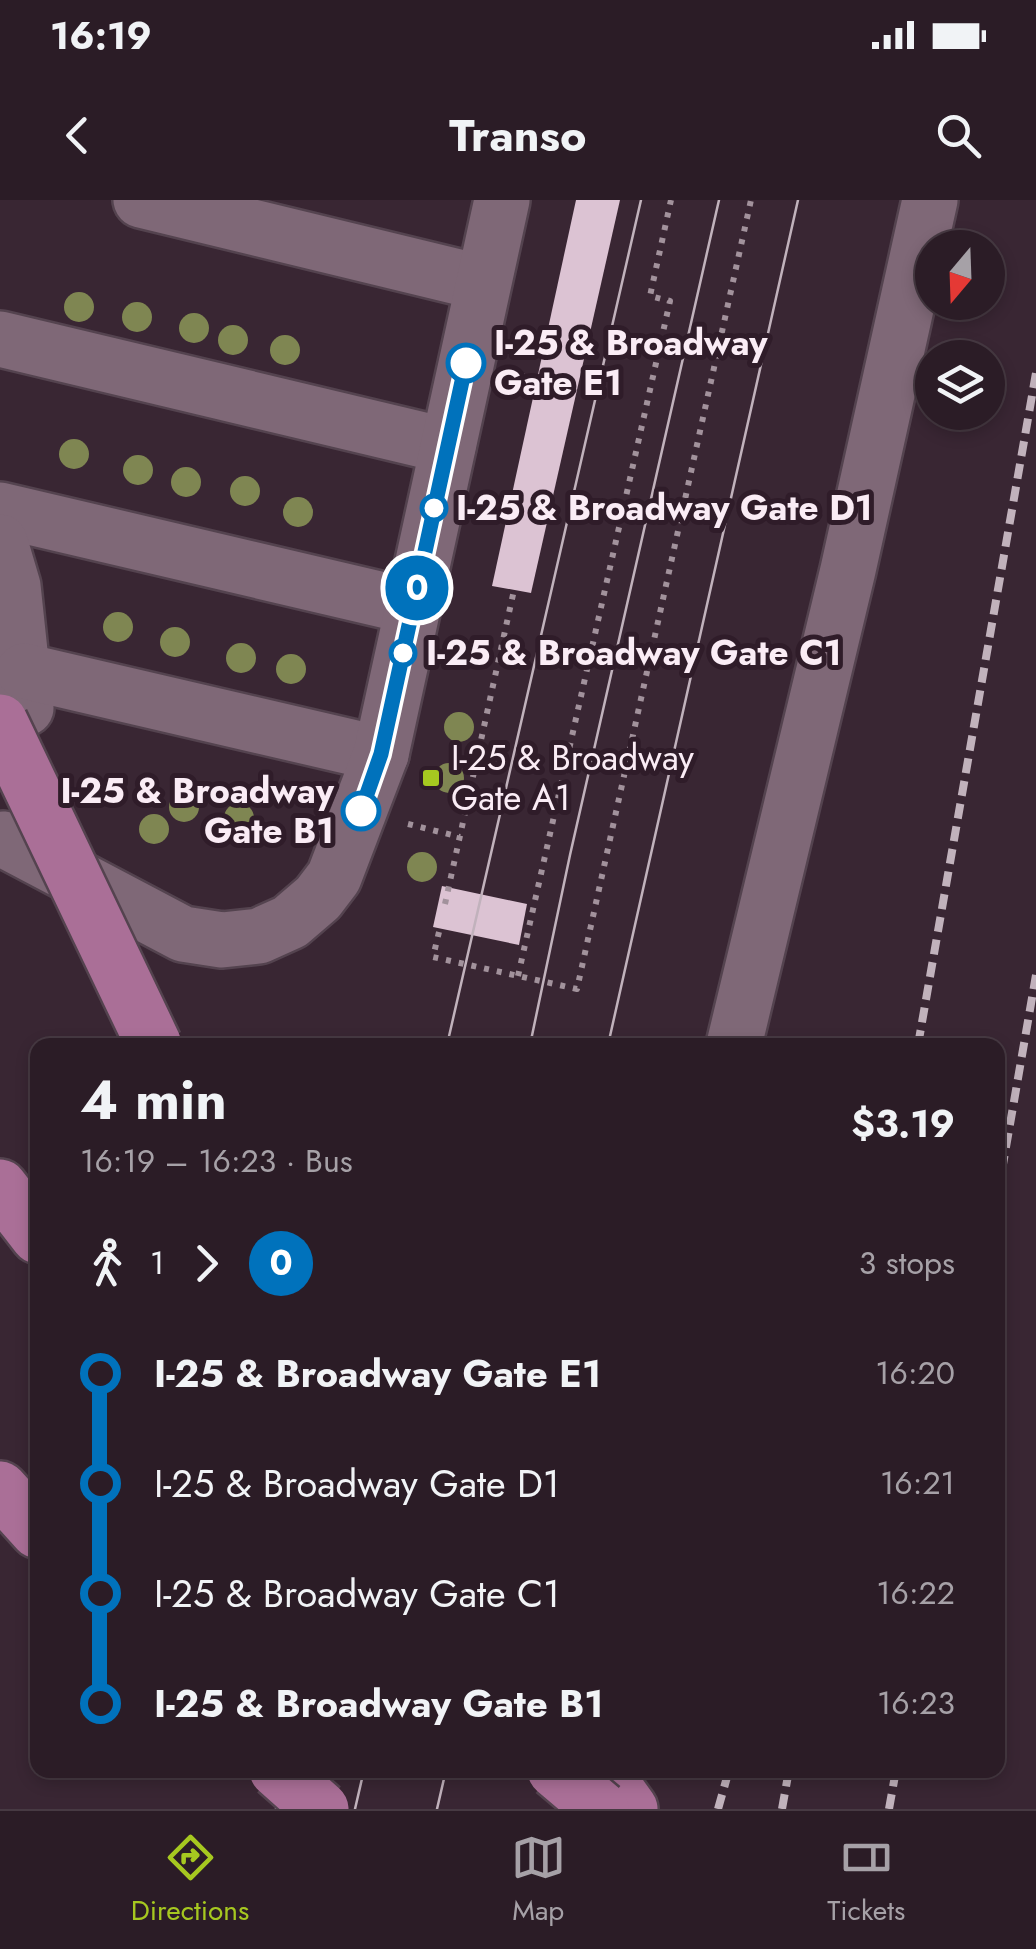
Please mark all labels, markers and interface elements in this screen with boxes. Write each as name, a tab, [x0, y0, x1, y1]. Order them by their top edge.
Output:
text: 16:19	[50, 8, 152, 63]
text: Transo	[449, 103, 587, 168]
icon: back	[50, 108, 105, 163]
icon: search	[931, 108, 986, 163]
north arrow	[915, 230, 1005, 320]
map controls	[915, 230, 1005, 430]
place label: I-25 & Broadway Gate E1	[494, 318, 768, 408]
button: layers	[915, 340, 1005, 430]
marker: I-25 & Broadway Gate E1	[447, 344, 485, 382]
place label: I-25 & Broadway Gate D1	[456, 483, 873, 533]
marker: I-25 & Broadway Gate D1	[421, 495, 447, 521]
line badge: 0	[384, 556, 450, 620]
text: 0	[405, 563, 429, 613]
place label: I-25 & Broadway Gate C1	[426, 628, 842, 678]
marker: I-25 & Broadway Gate C1	[390, 640, 416, 666]
place label: I-25 & Broadway Gate A1	[451, 733, 695, 823]
place label: I-25 & Broadway Gate B1	[60, 766, 335, 856]
marker: I-25 & Broadway Gate A1	[420, 767, 442, 789]
marker: I-25 & Broadway Gate B1	[342, 792, 380, 830]
text: 4 min	[80, 1060, 227, 1140]
text: $3.19	[851, 1096, 955, 1151]
text: 16:19 – 16:23 · Bus	[80, 1138, 353, 1184]
icon: walk	[80, 1236, 135, 1291]
icon: forward	[179, 1236, 234, 1291]
text: 0	[269, 1238, 293, 1288]
text: 1	[150, 1240, 164, 1286]
text: 3 stops	[859, 1240, 955, 1286]
text: I-25 & Broadway Gate E1	[154, 1346, 601, 1401]
text: 16:20	[875, 1350, 955, 1396]
text: I-25 & Broadway Gate D1	[154, 1456, 560, 1511]
text: 16:21	[880, 1460, 955, 1506]
text: I-25 & Broadway Gate C1	[154, 1566, 560, 1621]
text: 16:22	[876, 1570, 955, 1616]
text: I-25 & Broadway Gate B1	[154, 1676, 604, 1731]
text: 16:23	[877, 1680, 955, 1726]
tab: Directions	[131, 1830, 249, 1931]
tab: Map	[511, 1830, 566, 1931]
tab: Tickets	[827, 1830, 905, 1931]

